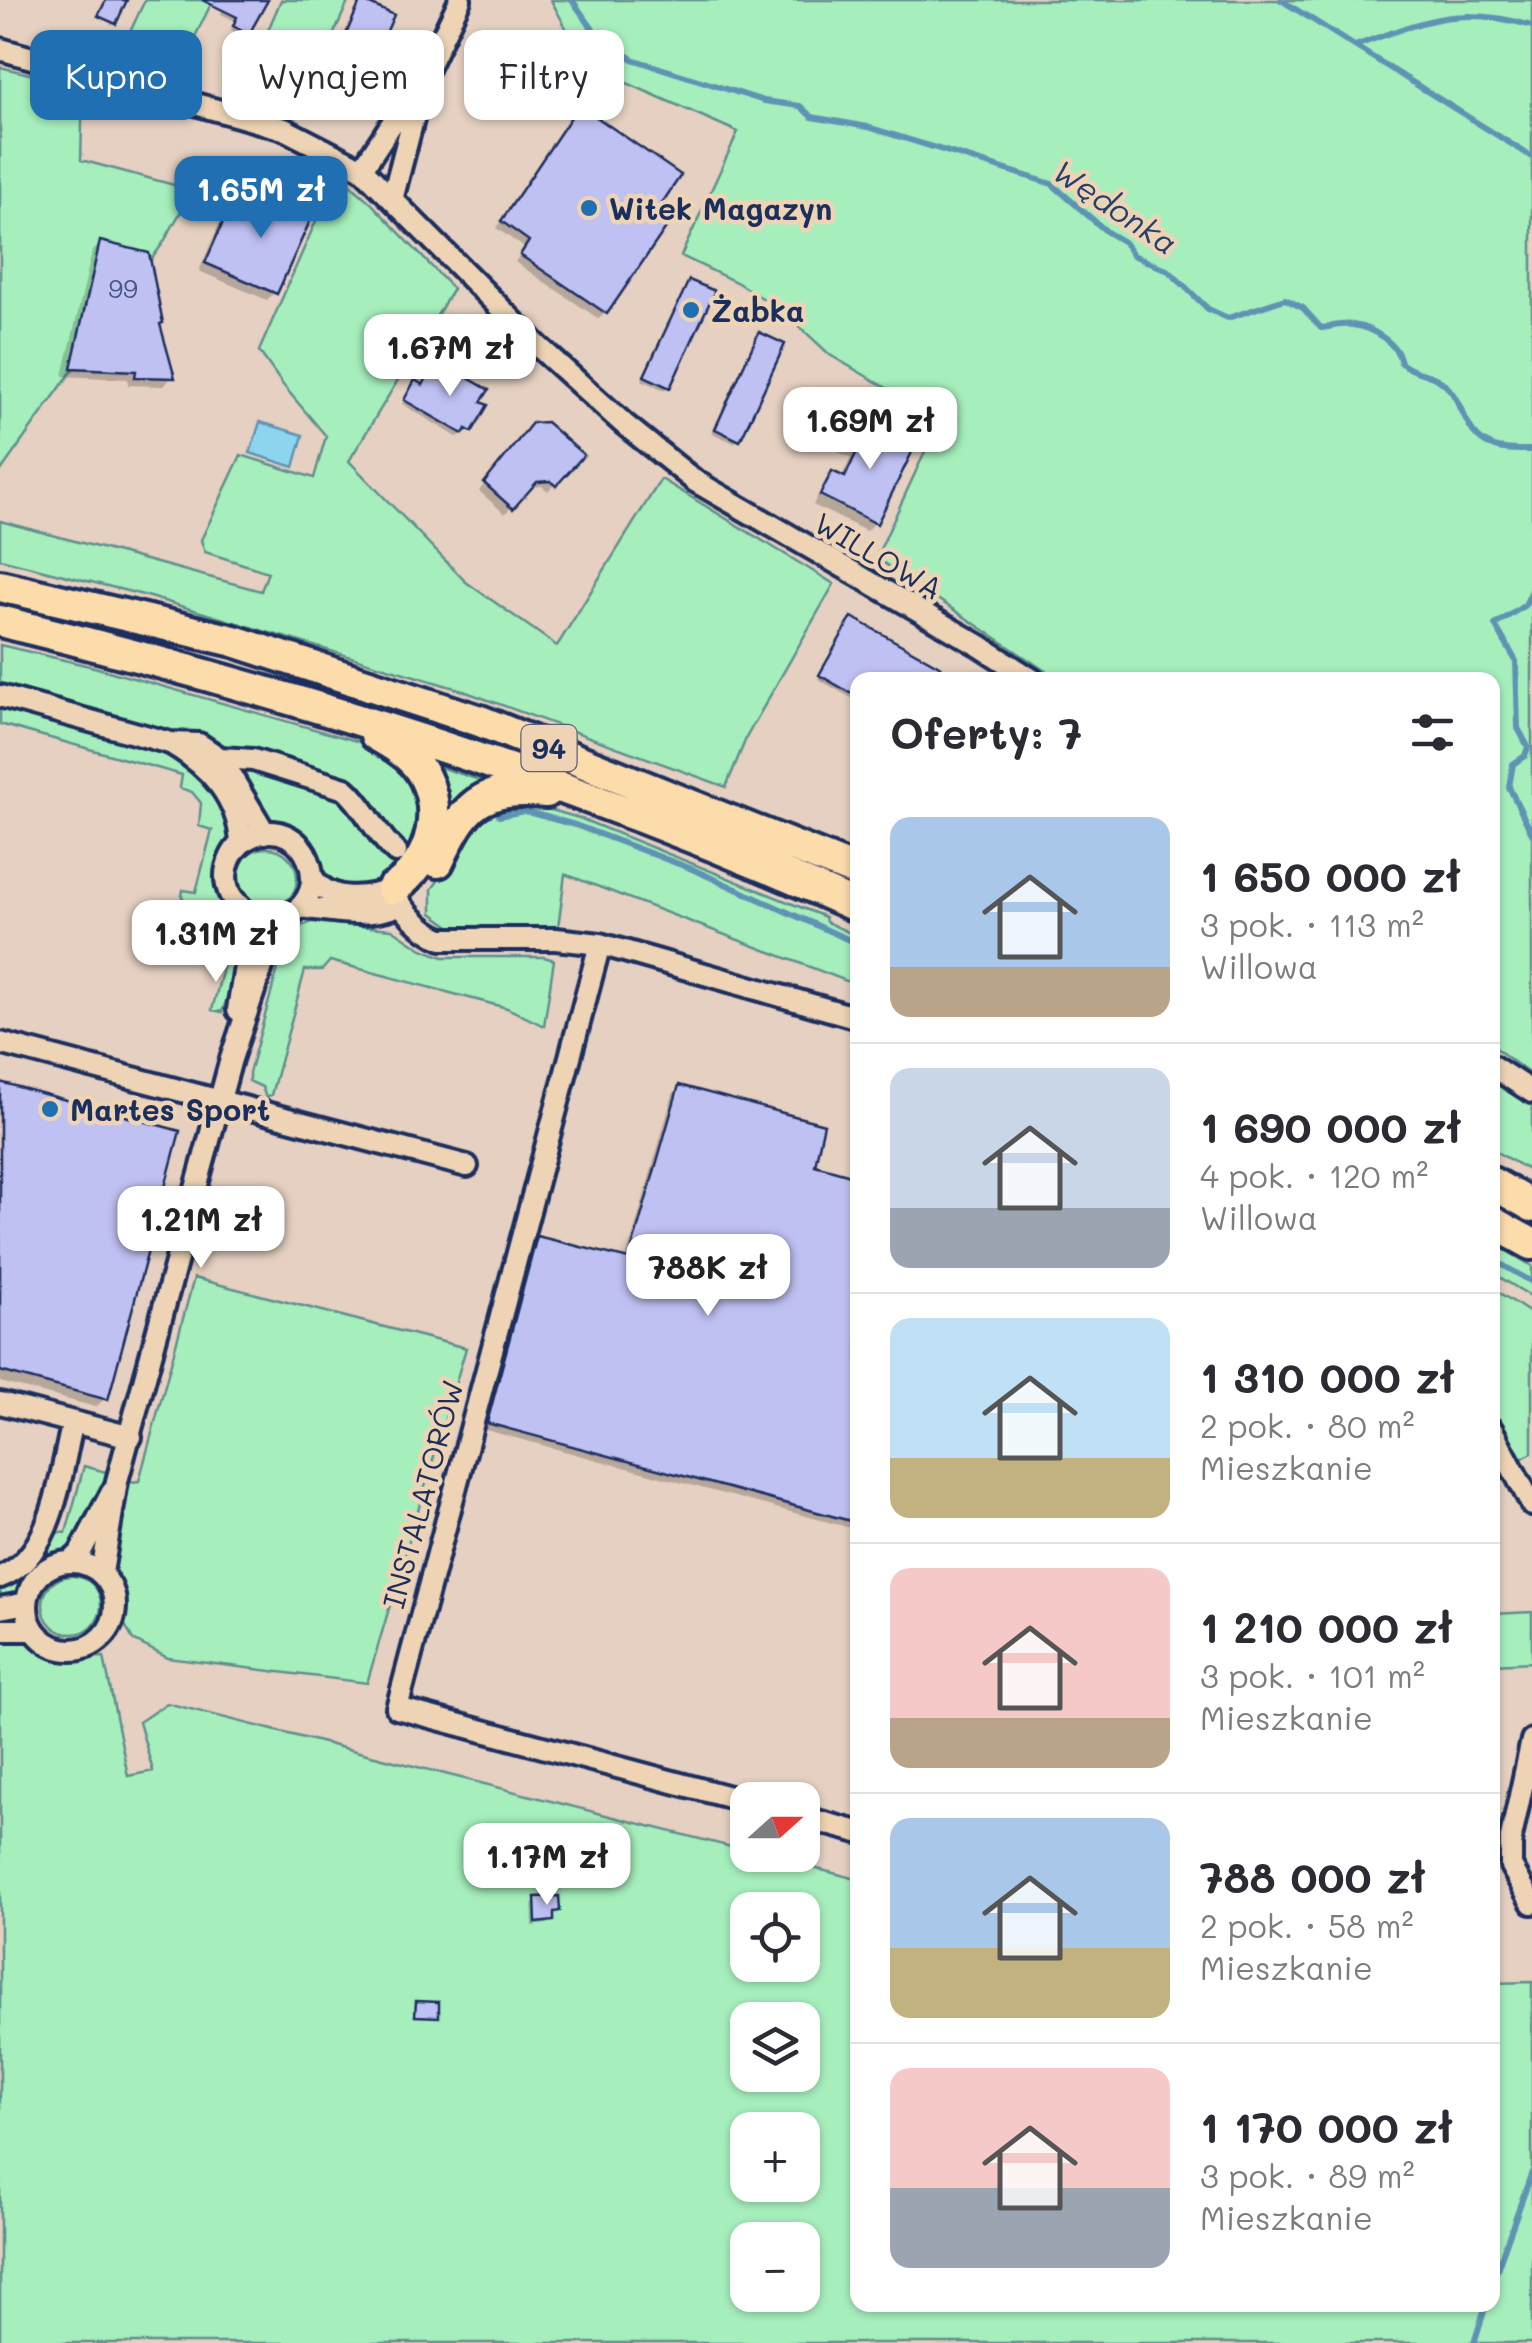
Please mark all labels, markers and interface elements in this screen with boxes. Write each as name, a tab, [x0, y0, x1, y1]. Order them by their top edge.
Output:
chip: Kupno	[30, 30, 202, 120]
chip: Wynajem	[222, 30, 444, 120]
chip: Filtry	[464, 30, 624, 120]
water label: Wędonka	[1045, 149, 1187, 263]
pin: 1.65M zł	[158, 156, 364, 241]
text: 1.65M zł	[196, 167, 326, 209]
place label: Witek Magazyn	[609, 188, 832, 228]
marker: Witek Magazyn	[578, 197, 600, 219]
house number: 99	[108, 272, 138, 304]
place label: Żabka	[711, 290, 804, 330]
marker: Żabka	[680, 299, 702, 321]
pin: 1.67M zł	[347, 314, 553, 399]
text: 1.67M zł	[386, 325, 514, 367]
pin: 1.69M zł	[767, 387, 973, 472]
text: 1.69M zł	[805, 398, 935, 440]
street label: WILLOWA	[808, 502, 950, 608]
text: Oferty: 7	[890, 705, 1082, 760]
icon: filters	[1405, 705, 1460, 760]
road number: 94	[522, 725, 576, 771]
text: 1 650 000 zł	[1200, 848, 1461, 903]
icon: home	[970, 857, 1090, 977]
pin: 1.31M zł	[113, 900, 319, 985]
text: 3 pok. · 113 m²	[1200, 903, 1424, 945]
text: 1.31M zł	[154, 911, 278, 953]
text: Willowa	[1200, 945, 1318, 987]
place label: Martes Sport	[70, 1089, 270, 1129]
marker: Martes Sport	[39, 1098, 61, 1120]
text: 1 690 000 zł	[1200, 1099, 1461, 1154]
icon: home	[970, 1108, 1090, 1228]
text: 4 pok. · 120 m²	[1200, 1154, 1428, 1196]
pin: 1.21M zł	[98, 1186, 304, 1271]
text: Willowa	[1200, 1196, 1318, 1238]
text: 1.21M zł	[139, 1197, 263, 1239]
pin: 788K zł	[616, 1234, 800, 1319]
text: 788K zł	[648, 1245, 768, 1287]
text: 1 310 000 zł	[1200, 1349, 1455, 1404]
icon: home	[970, 1358, 1090, 1478]
street label: INSTALATORÓW	[372, 1375, 472, 1613]
text: 2 pok. · 80 m²	[1200, 1404, 1415, 1446]
text: Mieszkanie	[1200, 1446, 1373, 1488]
text: 1 210 000 zł	[1200, 1599, 1453, 1654]
icon: home	[970, 1608, 1090, 1728]
text: 3 pok. · 101 m²	[1200, 1654, 1425, 1696]
text: Mieszkanie	[1200, 1696, 1373, 1738]
north arrow	[730, 1782, 820, 1872]
map controls	[730, 1782, 820, 2312]
pin: 1.17M zł	[444, 1823, 650, 1908]
text: 1.17M zł	[485, 1834, 609, 1876]
text: 788 000 zł	[1200, 1849, 1426, 1904]
icon: home	[970, 1858, 1090, 1978]
button: locate	[730, 1892, 820, 1982]
text: 2 pok. · 58 m²	[1200, 1904, 1414, 1946]
text: Mieszkanie	[1200, 1946, 1373, 1988]
button: layers	[730, 2002, 820, 2092]
text: 1 170 000 zł	[1200, 2099, 1453, 2154]
icon: home	[970, 2108, 1090, 2228]
button: +	[730, 2112, 820, 2202]
text: 3 pok. · 89 m²	[1200, 2154, 1415, 2196]
text: Mieszkanie	[1200, 2196, 1373, 2238]
button: −	[730, 2222, 820, 2312]

